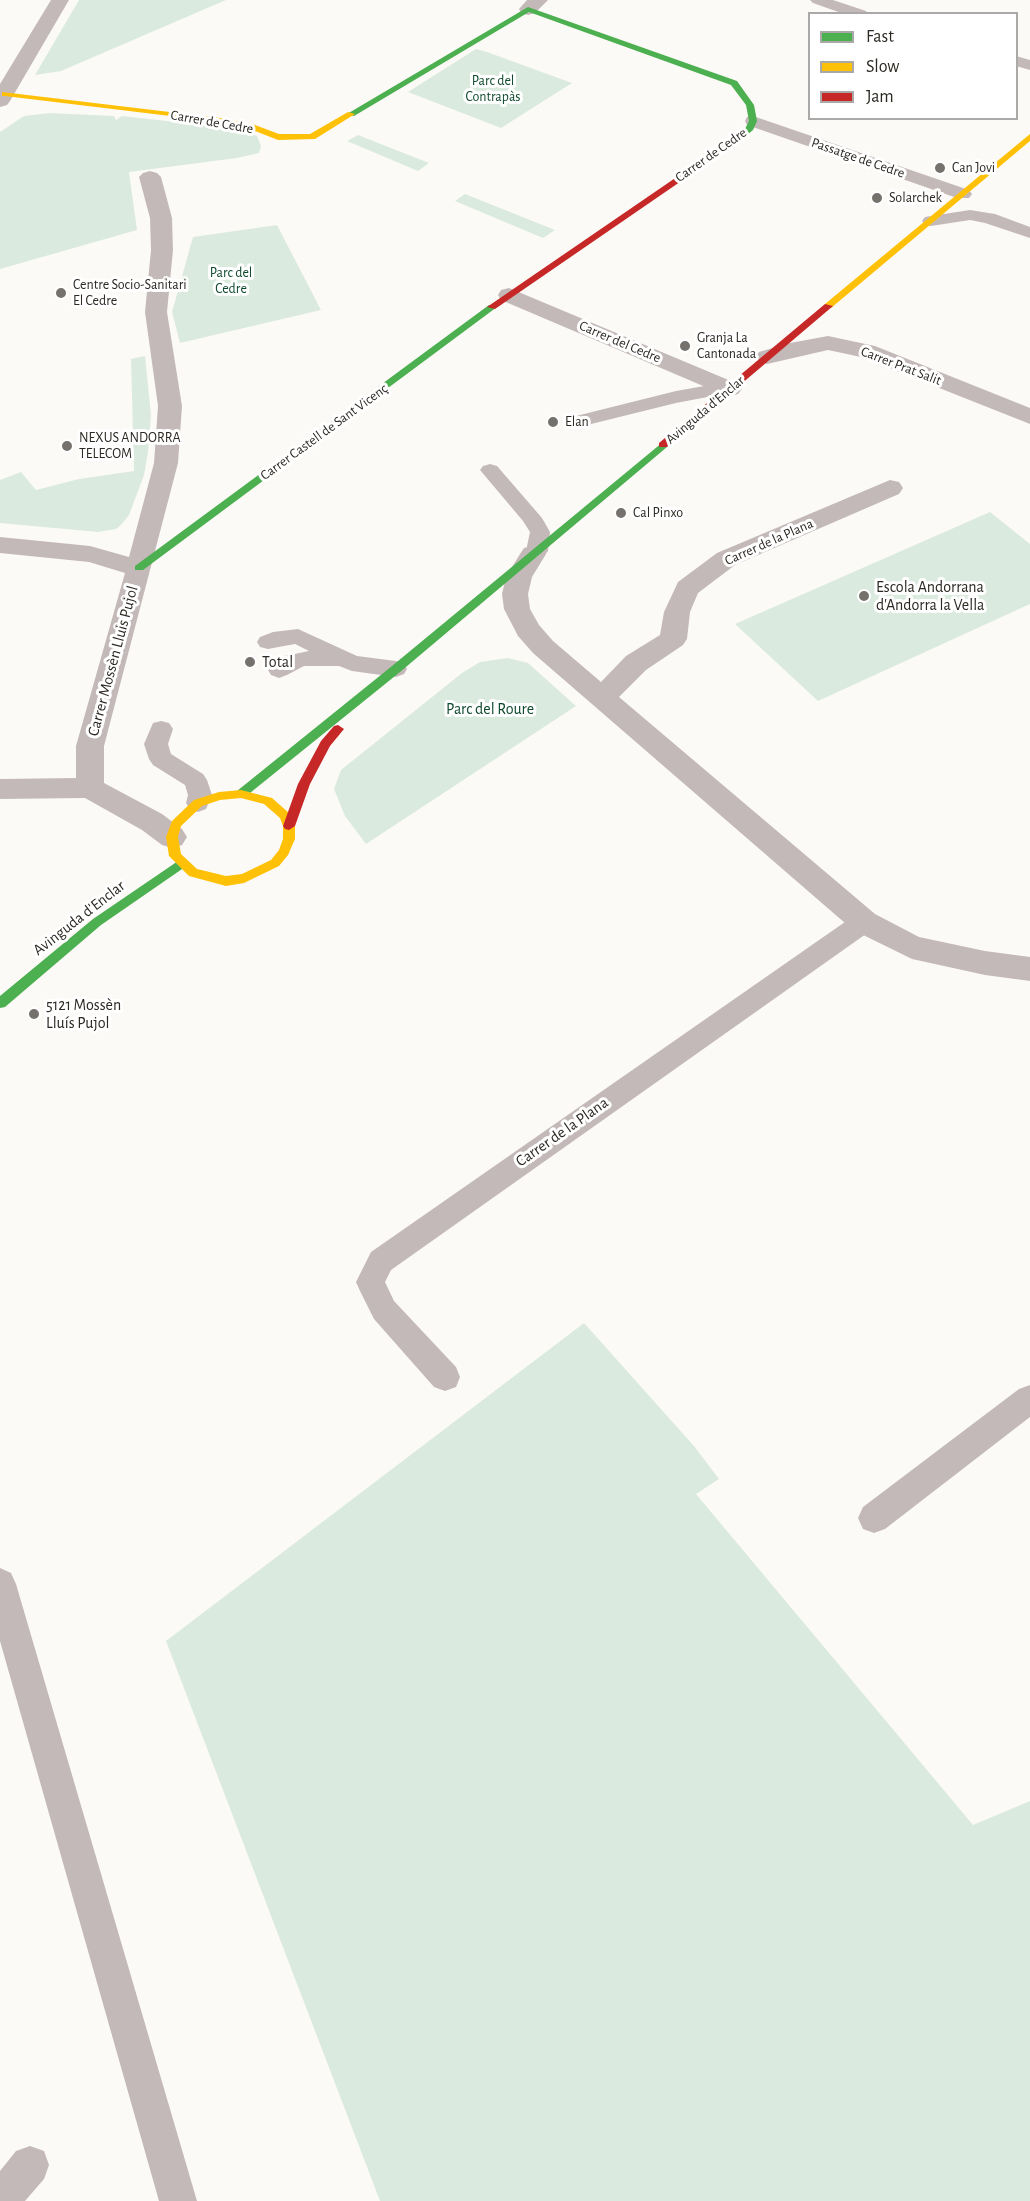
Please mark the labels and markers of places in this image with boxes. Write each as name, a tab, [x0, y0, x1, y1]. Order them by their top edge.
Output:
place label: Can Jovi	[952, 160, 995, 176]
marker: Can Jovi	[933, 161, 947, 175]
place label: Solarchek	[889, 190, 942, 206]
marker: Solarchek	[870, 191, 884, 205]
place label: Centre Socio-Sanitari El Cedre	[73, 277, 187, 310]
marker: Centre Socio-Sanitari El Cedre	[54, 286, 68, 300]
place label: Granja La Cantonada	[697, 330, 756, 362]
marker: Granja La Cantonada	[678, 339, 692, 353]
place label: Elan	[565, 414, 589, 430]
marker: Elan	[546, 415, 560, 429]
place label: NEXUS ANDORRA TELECOM	[79, 430, 181, 462]
marker: NEXUS ANDORRA TELECOM	[60, 439, 74, 453]
place label: Cal Pinxo	[633, 505, 683, 521]
marker: Cal Pinxo	[614, 506, 628, 520]
place label: Escola Andorrana d'Andorra la Vella	[876, 577, 984, 615]
marker: Escola Andorrana d'Andorra la Vella	[857, 589, 871, 603]
place label: Total	[262, 652, 293, 672]
marker: Total	[243, 655, 257, 669]
place label: 5121 Mossèn Lluís Pujol	[46, 995, 121, 1033]
marker: 5121 Mossèn Lluís Pujol	[27, 1007, 41, 1021]

